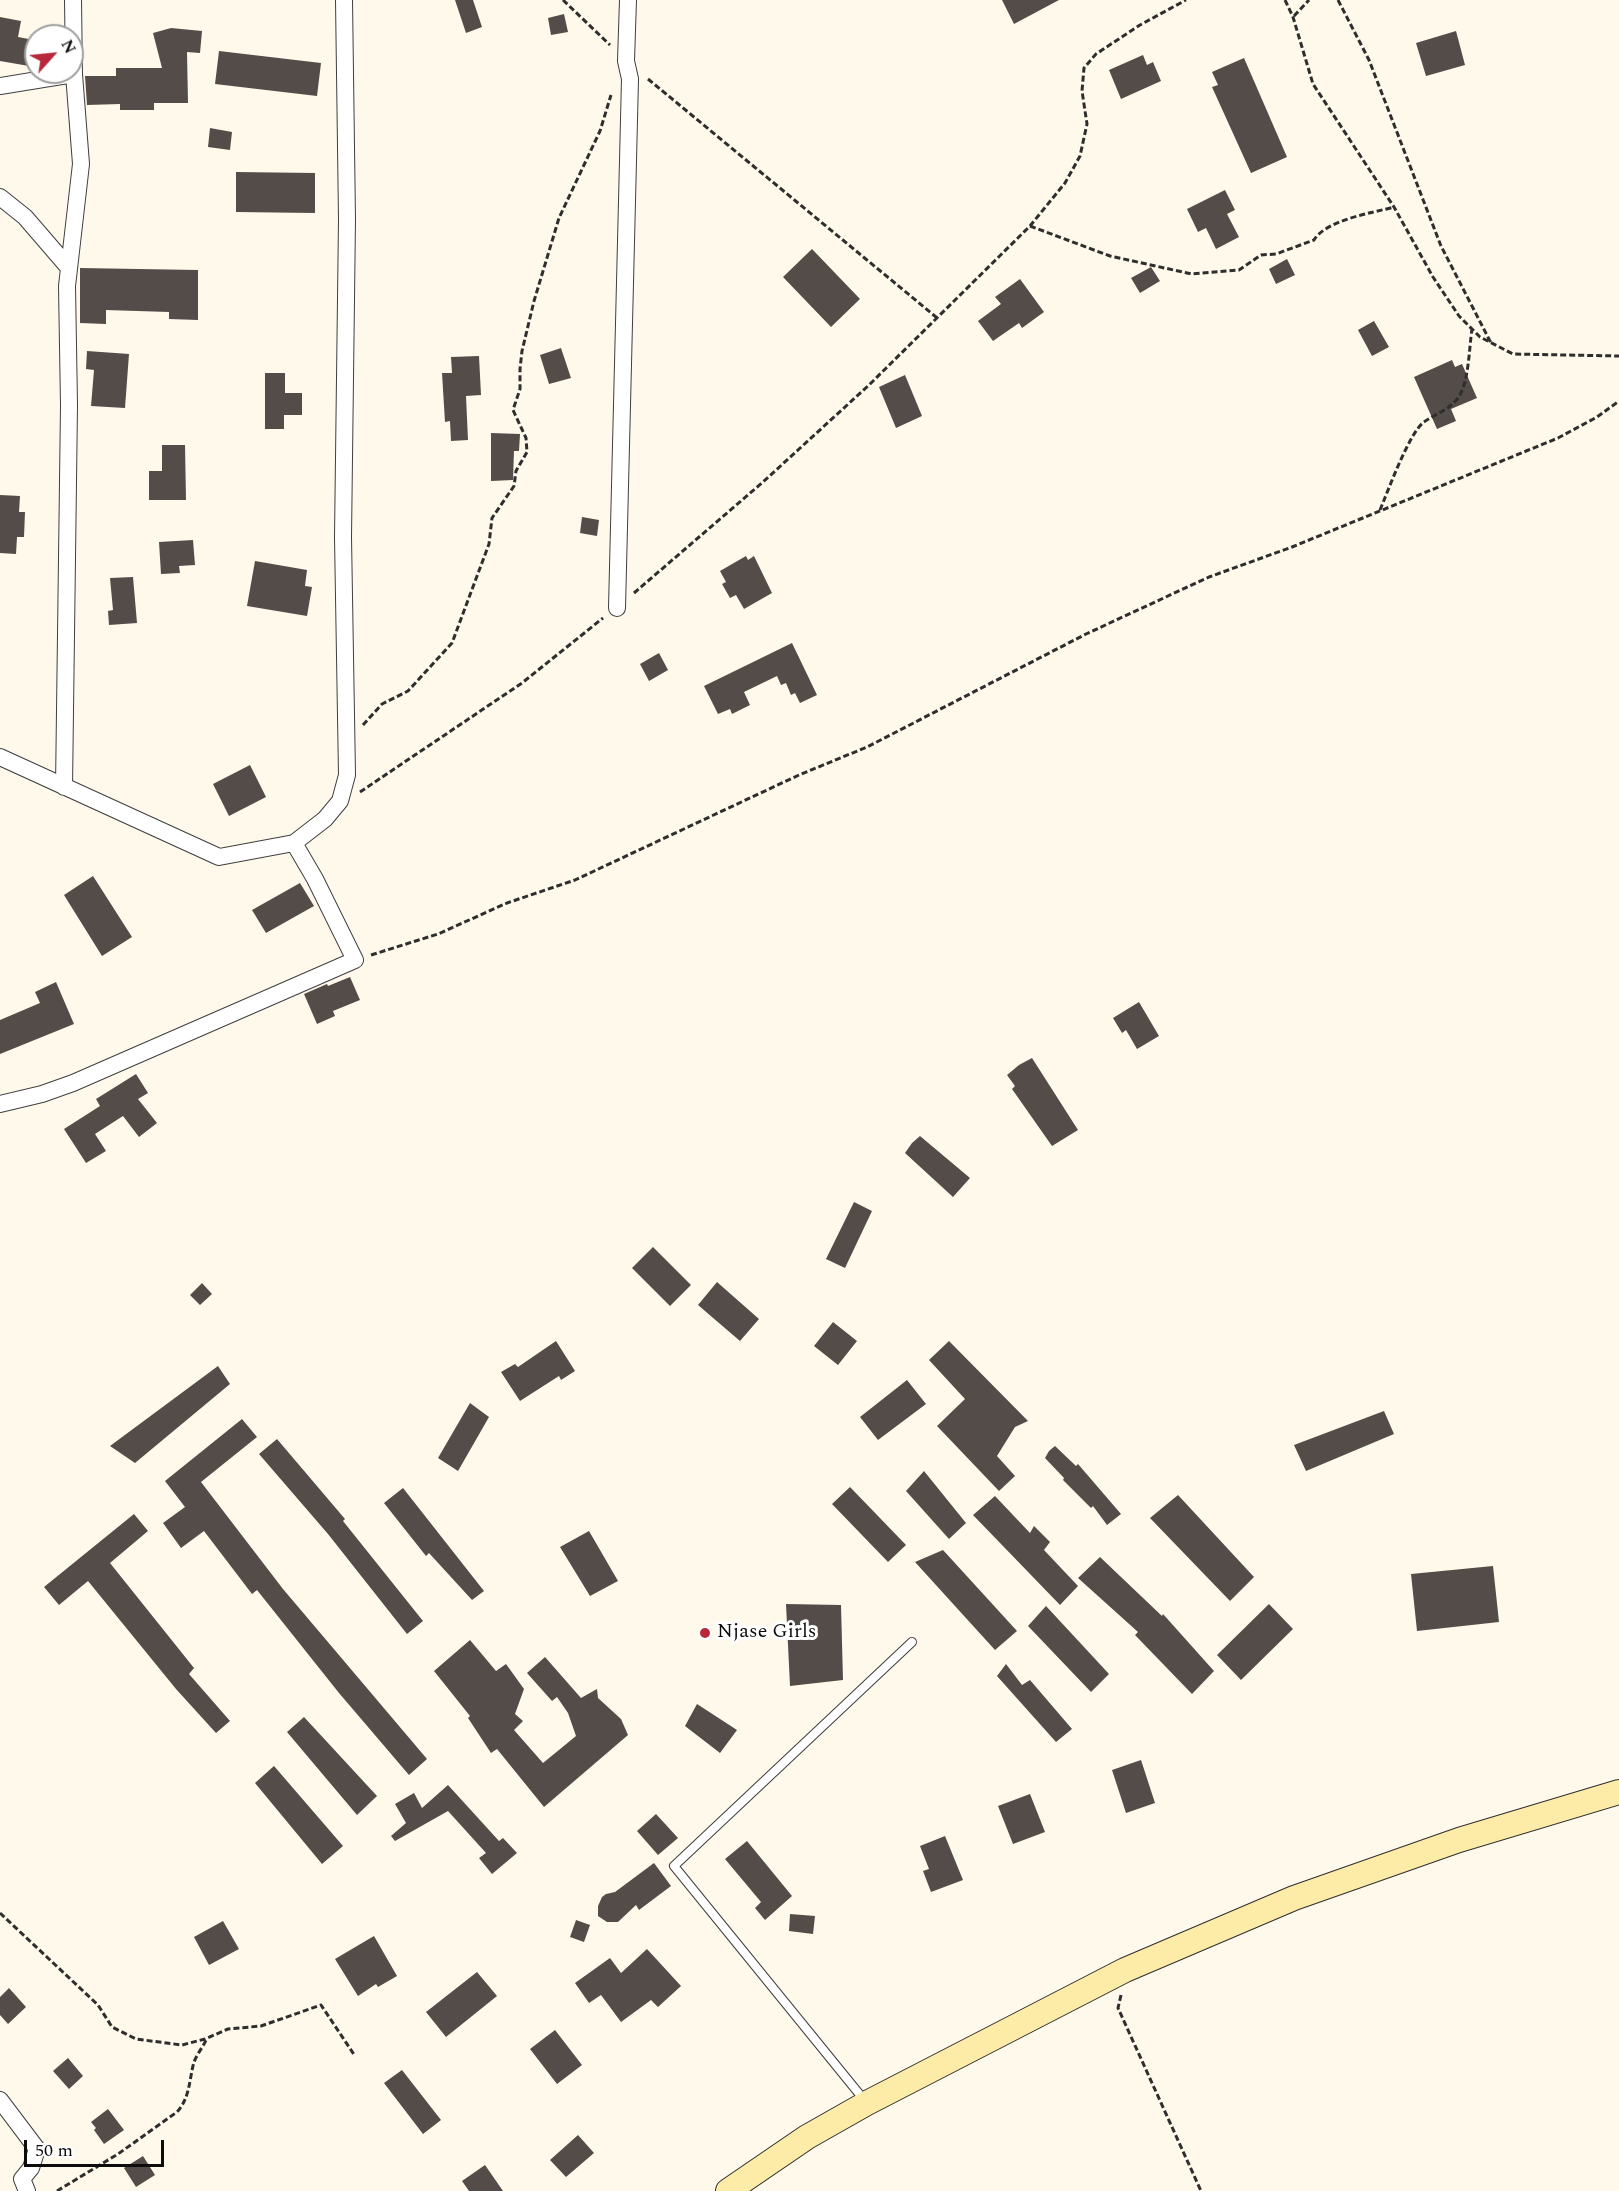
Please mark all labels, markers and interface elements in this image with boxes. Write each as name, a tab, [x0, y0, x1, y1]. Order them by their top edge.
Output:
north arrow	[24, 24, 84, 84]
text: N	[55, 35, 82, 58]
place label: Njase Girls	[717, 1621, 816, 1645]
marker: Njase Girls	[698, 1626, 712, 1640]
scale bar	[27, 2128, 166, 2166]
text: 50 m	[35, 2137, 73, 2164]

